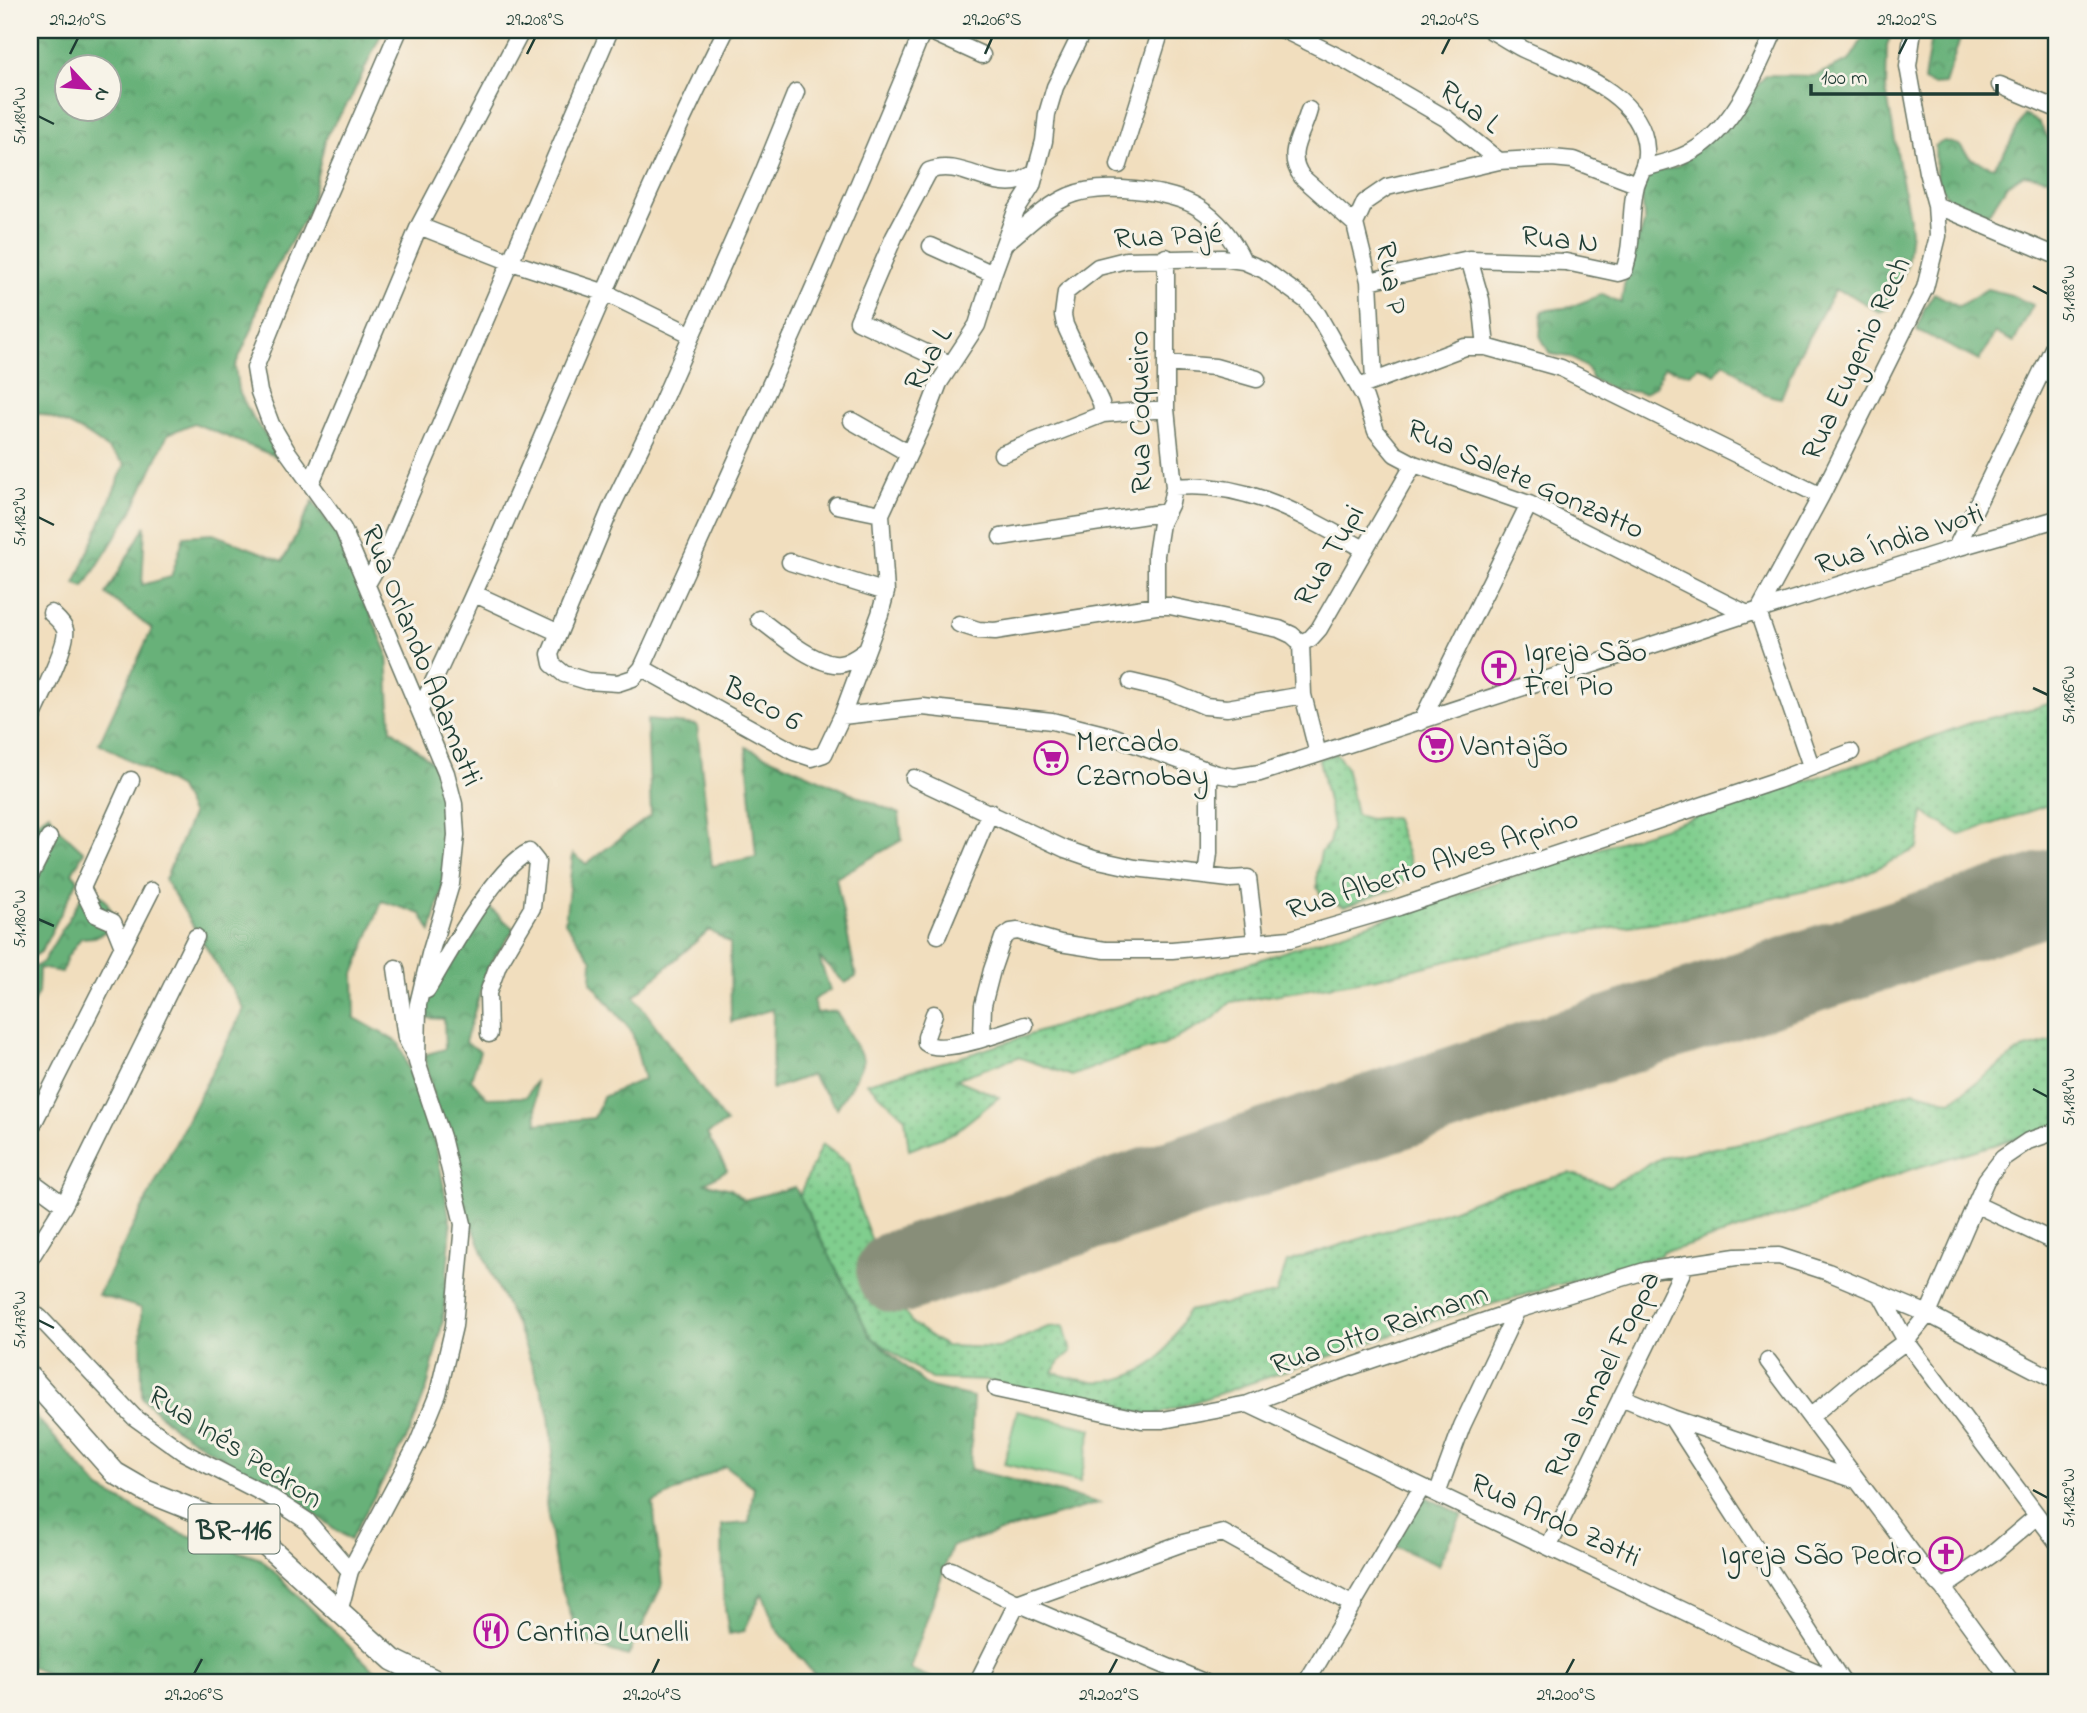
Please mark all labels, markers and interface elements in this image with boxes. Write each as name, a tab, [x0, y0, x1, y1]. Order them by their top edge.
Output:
text: 29.210°S	[50, 8, 106, 34]
text: 29.208°S	[506, 8, 564, 34]
text: 29.206°S	[962, 8, 1022, 34]
text: 29.204°S	[1421, 8, 1479, 34]
text: 29.202°S	[1877, 8, 1937, 34]
north arrow	[52, 52, 122, 122]
scale bar	[1811, 52, 1996, 96]
text: 100 m	[1821, 64, 1867, 94]
street label: Rua L	[1429, 71, 1511, 147]
text: N	[86, 83, 116, 106]
text: 51.184°W	[8, 87, 34, 145]
street label: Rua Pajé	[1113, 213, 1224, 263]
street label: Rua N	[1519, 215, 1601, 267]
street label: Rua P	[1362, 239, 1417, 318]
street label: Rua Eugenio Rech	[1791, 250, 1924, 468]
text: 51.188°W	[2057, 265, 2083, 323]
street label: Rua L	[894, 318, 966, 400]
street label: Rua Coqueiro	[1119, 330, 1165, 494]
street label: Rua Salete Gonzatto	[1399, 409, 1651, 553]
text: 51.182°W	[8, 487, 34, 547]
street label: Rua Índia Ivoti	[1810, 493, 1990, 589]
street label: Rua Tupi	[1284, 497, 1378, 616]
street label: Rua Orlando Adamatti	[348, 519, 493, 794]
place label: Igreja São Frei Pio	[1523, 632, 1647, 710]
church icon: Igreja São Frei Pio	[1480, 649, 1518, 687]
street label: Beco 6	[714, 666, 809, 745]
text: 51.186°W	[2057, 666, 2083, 724]
place label: Mercado Czarnobay	[1076, 722, 1209, 800]
supermarket icon: Vantajão	[1417, 726, 1455, 764]
place label: Vantajão	[1459, 726, 1568, 770]
supermarket icon: Mercado Czarnobay	[1032, 739, 1070, 777]
street label: Rua Alberto Alves Arpino	[1281, 798, 1585, 934]
text: 51.180°W	[8, 890, 34, 948]
text: 51.184°W	[2057, 1068, 2083, 1126]
street label: Rua Ismael Foppa	[1534, 1264, 1673, 1487]
street label: Rua Otto Raimann	[1265, 1273, 1495, 1389]
text: 51.178°W	[8, 1291, 34, 1349]
street label: Rua Inês Pedron	[138, 1375, 331, 1522]
street label: Rua Ardo Zatti	[1462, 1463, 1647, 1581]
text: 51.182°W	[2057, 1468, 2083, 1528]
road number: BR-116	[188, 1504, 280, 1554]
place label: Igreja São Pedro	[1721, 1535, 1922, 1579]
church icon: Igreja São Pedro	[1927, 1535, 1965, 1573]
restaurant icon: Cantina Lunelli	[472, 1612, 510, 1650]
place label: Cantina Lunelli	[516, 1612, 689, 1656]
text: 29.206°S	[164, 1683, 224, 1709]
text: 29.204°S	[623, 1683, 681, 1709]
text: 29.202°S	[1079, 1683, 1139, 1709]
text: 29.200°S	[1537, 1683, 1595, 1709]

